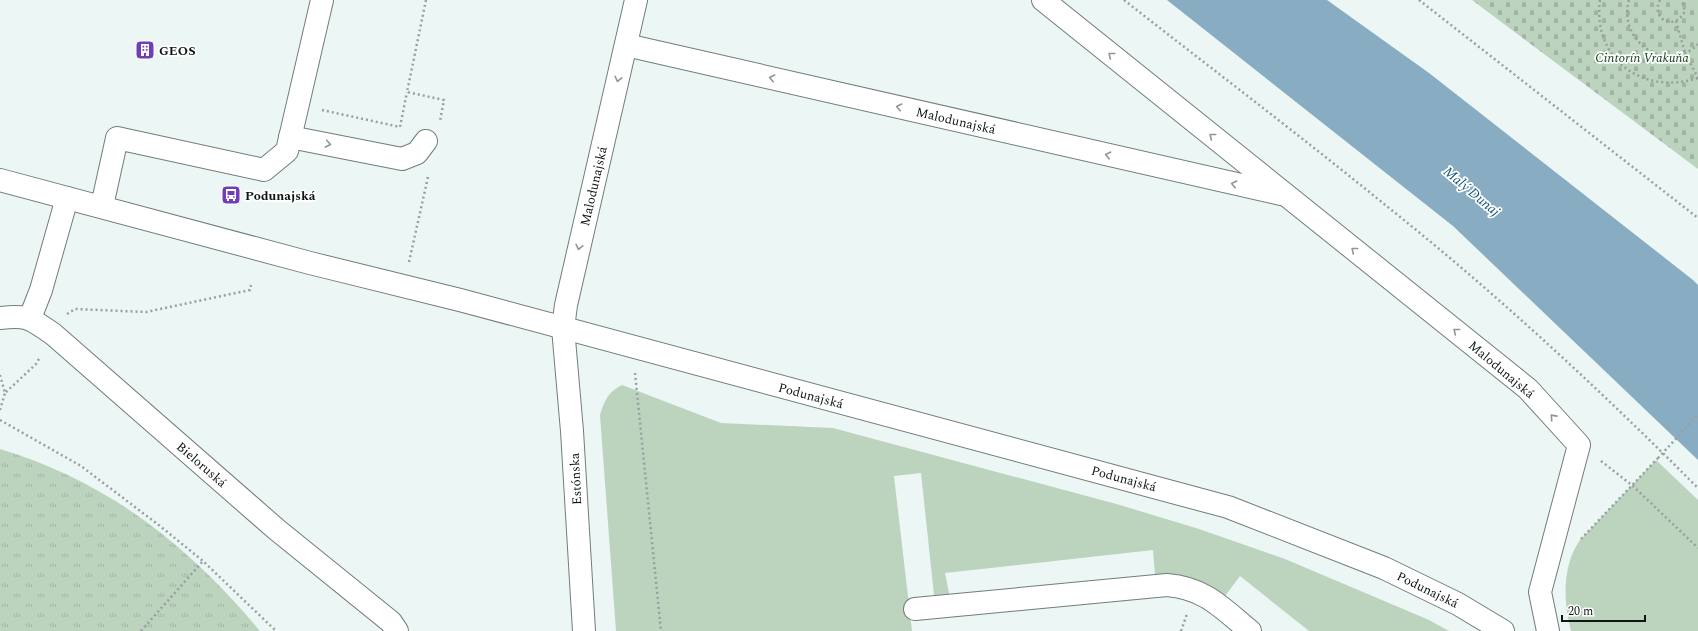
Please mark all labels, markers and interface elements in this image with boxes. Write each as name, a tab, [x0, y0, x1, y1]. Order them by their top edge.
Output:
building icon: GEOS	[134, 39, 156, 61]
place label: GEOS	[159, 41, 196, 61]
park label: Cintorín Vrakuňa	[1595, 48, 1689, 68]
one-way arrow	[1108, 52, 1115, 59]
one-way arrow	[769, 75, 775, 83]
one-way arrow	[615, 76, 623, 82]
street label: Malodunajská	[914, 102, 998, 140]
one-way arrow	[896, 104, 902, 112]
one-way arrow	[1209, 133, 1216, 140]
one-way arrow	[325, 140, 332, 148]
street label: Malodunajská	[575, 144, 613, 228]
one-way arrow	[1104, 151, 1111, 159]
water label: Malý Dunaj	[1439, 161, 1505, 222]
one-way arrow	[1231, 180, 1238, 188]
bus stop icon: Podunajská	[220, 184, 242, 206]
place label: Podunajská	[245, 186, 316, 206]
one-way arrow	[576, 243, 584, 250]
one-way arrow	[1352, 247, 1359, 254]
one-way arrow	[1453, 329, 1460, 336]
street label: Malodunajská	[1464, 336, 1539, 404]
street label: Podunajská	[776, 378, 846, 414]
one-way arrow	[1551, 414, 1558, 421]
street label: Bieloruská	[172, 437, 231, 493]
street label: Estónska	[565, 452, 587, 506]
street label: Podunajská	[1089, 461, 1159, 497]
street label: Podunajská	[1393, 566, 1462, 614]
scale bar	[1562, 597, 1645, 623]
text: 20 m	[1568, 602, 1593, 621]

